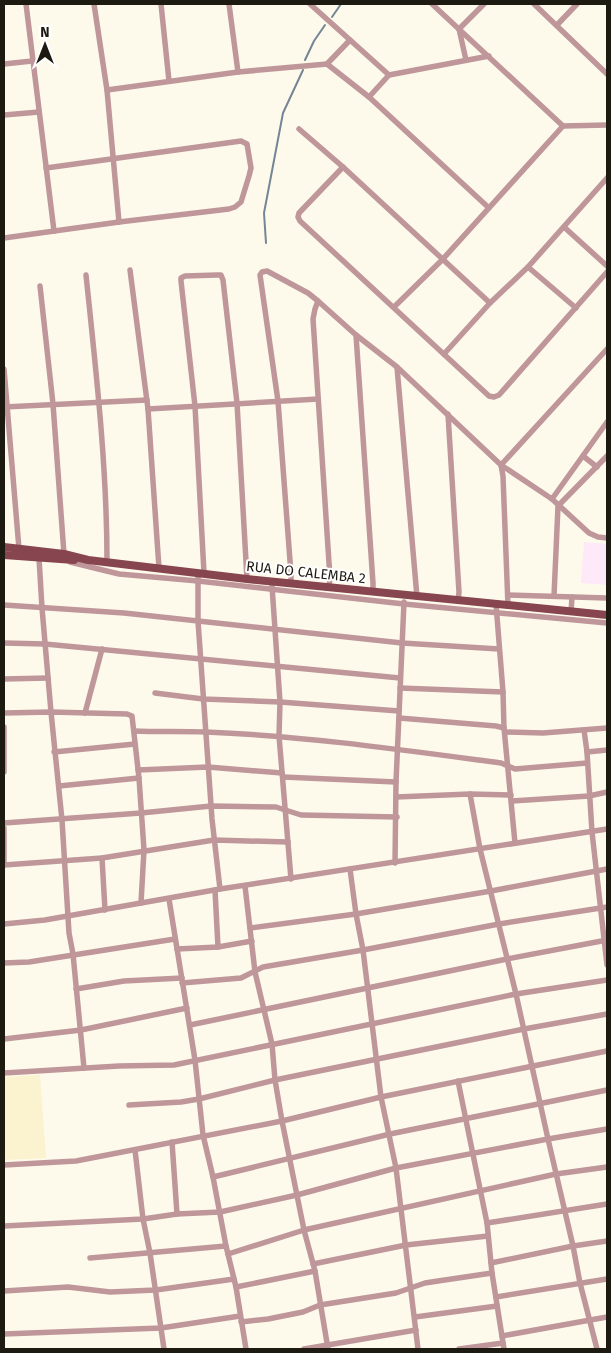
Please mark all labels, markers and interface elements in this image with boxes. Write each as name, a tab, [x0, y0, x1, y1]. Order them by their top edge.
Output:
north arrow	[20, 20, 70, 70]
text: N	[40, 24, 50, 41]
street label: RUA DO CALEMBA 2	[245, 558, 367, 587]

